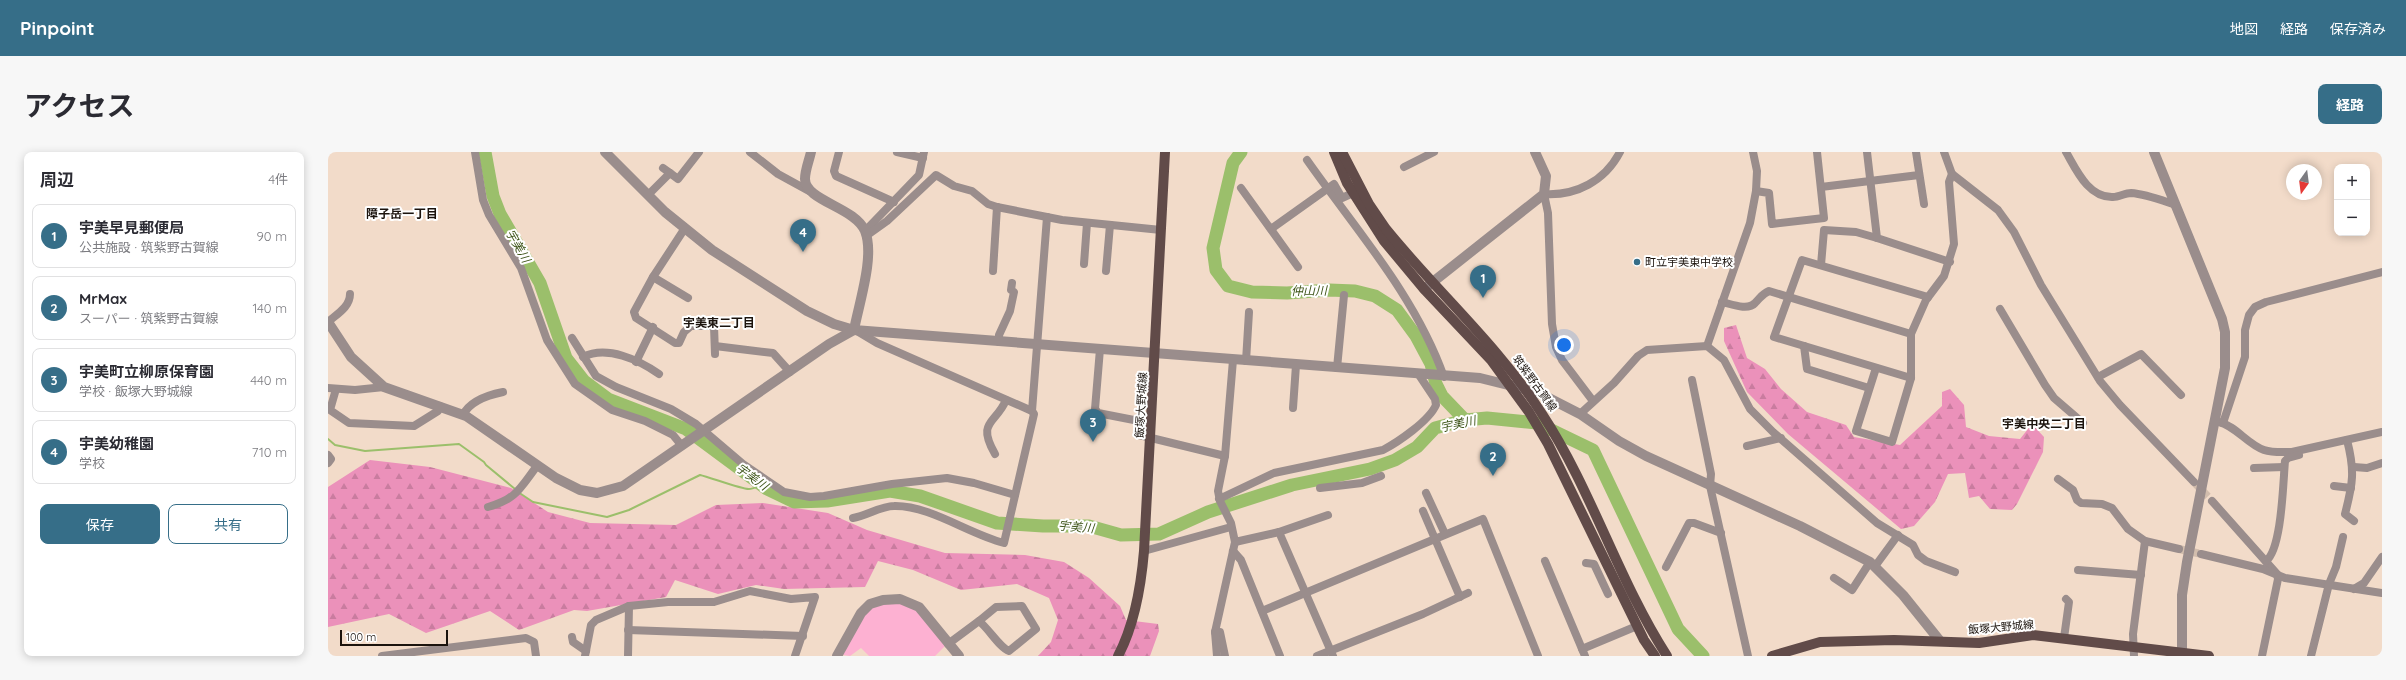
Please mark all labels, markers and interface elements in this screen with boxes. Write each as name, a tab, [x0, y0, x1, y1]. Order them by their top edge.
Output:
text: Pinpoint	[20, 16, 95, 40]
text: 地図	[2230, 20, 2258, 38]
text: 経路	[2280, 20, 2308, 38]
text: 保存済み	[2330, 20, 2386, 38]
button: 経路	[2318, 84, 2382, 124]
text: アクセス	[24, 88, 135, 123]
north arrow	[2286, 164, 2322, 200]
map controls	[2334, 164, 2370, 236]
button: +	[2334, 164, 2370, 200]
text: 周辺	[40, 169, 74, 190]
text: 4件	[268, 171, 288, 187]
button: −	[2334, 200, 2370, 236]
district label: 障子岳一丁目	[366, 206, 438, 221]
text: 宇美早見郵便局	[79, 218, 184, 237]
pin: 4	[790, 219, 816, 252]
water label: 宇美川	[503, 226, 535, 267]
text: 1	[51, 228, 57, 244]
text: 90 m	[257, 228, 287, 244]
text: 公共施設 · 筑紫野古賀線	[79, 239, 219, 255]
place label: 町立宇美東中学校	[1645, 255, 1733, 269]
marker: 町立宇美東中学校	[1632, 257, 1642, 267]
pin: 1	[1470, 265, 1496, 298]
water label: 仲山川	[1291, 283, 1329, 298]
text: MrMax	[79, 289, 127, 308]
text: 2	[50, 300, 58, 316]
text: 140 m	[252, 300, 287, 316]
text: スーパー · 筑紫野古賀線	[79, 310, 219, 326]
district label: 宇美東二丁目	[683, 315, 755, 330]
your location	[1554, 335, 1574, 355]
street label: 筑紫野古賀線	[1510, 352, 1560, 414]
text: 宇美町立柳原保育園	[79, 362, 214, 381]
text: 3	[51, 372, 57, 388]
text: 440 m	[250, 372, 287, 388]
street label: 飯塚大野城線	[1132, 372, 1150, 438]
text: 学校 · 飯塚大野城線	[79, 383, 193, 399]
pin: 3	[1080, 409, 1106, 442]
water label: 宇美川	[1439, 412, 1479, 435]
district label: 宇美中央二丁目	[2002, 416, 2086, 431]
text: 宇美幼稚園	[79, 434, 154, 453]
pin: 2	[1480, 443, 1506, 476]
text: 4	[50, 444, 58, 460]
text: 710 m	[252, 444, 287, 460]
text: 学校	[79, 455, 105, 471]
water label: 宇美川	[733, 460, 773, 494]
button: 保存	[40, 504, 160, 544]
button: 共有	[168, 504, 288, 544]
water label: 宇美川	[1057, 517, 1097, 536]
street label: 飯塚大野城線	[1968, 617, 2034, 637]
scale bar	[340, 628, 448, 647]
text: 100 m	[346, 630, 376, 644]

